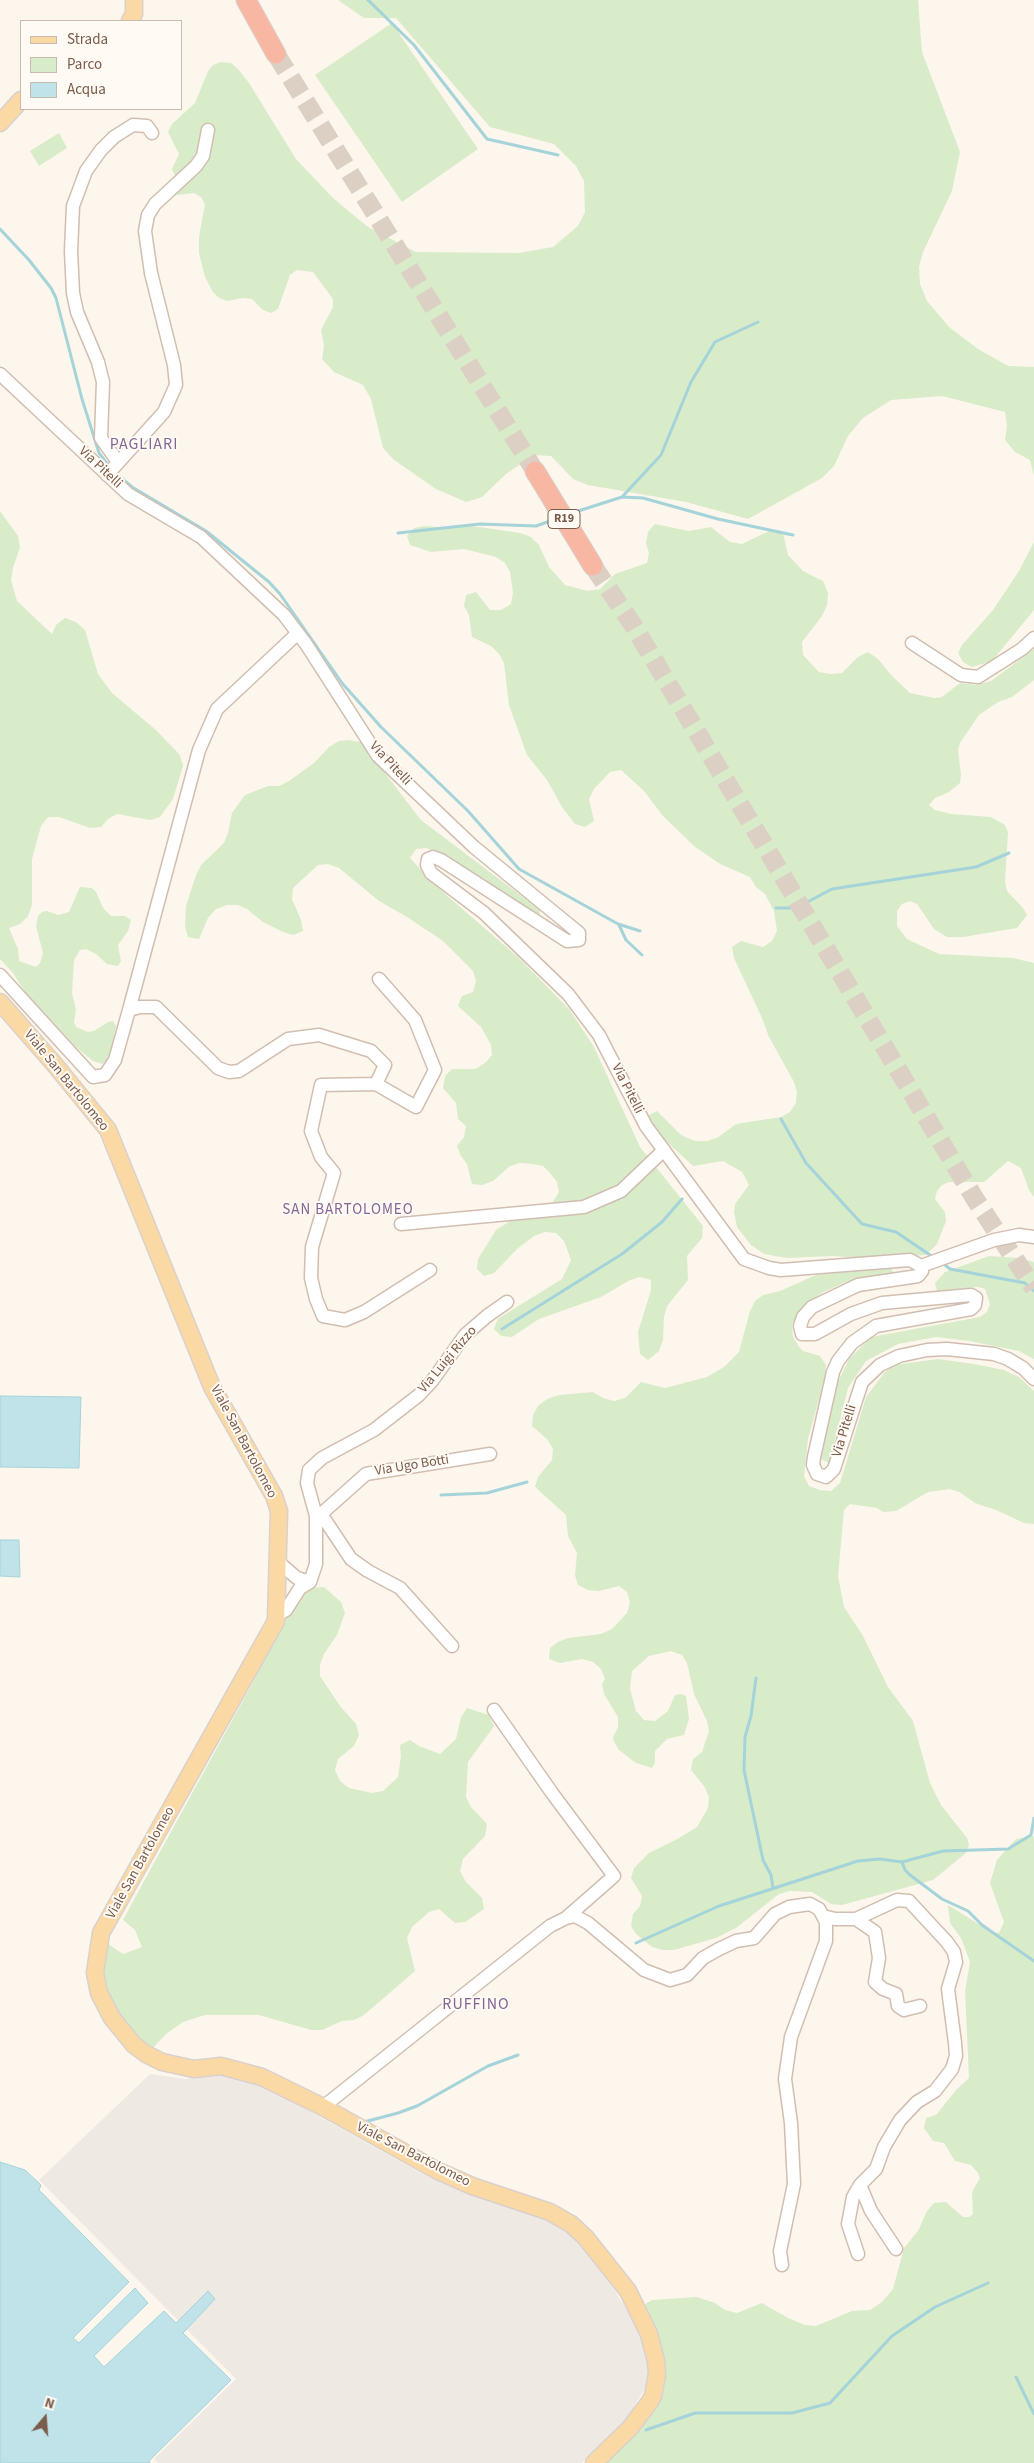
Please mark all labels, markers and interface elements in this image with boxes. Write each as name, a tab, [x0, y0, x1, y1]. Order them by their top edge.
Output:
legend	[20, 20, 182, 110]
text: Strada	[67, 29, 108, 50]
text: Parco	[67, 54, 102, 75]
text: Acqua	[67, 79, 106, 100]
district label: PAGLIARI	[109, 435, 179, 455]
street label: Via Pitelli	[75, 443, 125, 493]
road number: R19	[548, 509, 580, 528]
street label: Via Pitelli	[365, 739, 415, 789]
street label: Viale San Bartolomeo	[20, 1027, 112, 1135]
street label: Via Pitelli	[607, 1061, 647, 1117]
district label: SAN BARTOLOMEO	[281, 1202, 415, 1220]
street label: Via Luigi Rizzo	[415, 1323, 481, 1397]
street label: Viale San Bartolomeo	[206, 1383, 280, 1501]
street label: Via Pitelli	[829, 1403, 861, 1459]
street label: Via Ugo Botti	[374, 1452, 450, 1480]
street label: Viale San Bartolomeo	[103, 1804, 179, 1922]
district label: RUFFINO	[441, 1995, 511, 2015]
street label: Viale San Bartolomeo	[353, 2119, 473, 2191]
north arrow	[20, 2393, 70, 2443]
text: N	[42, 2393, 57, 2415]

